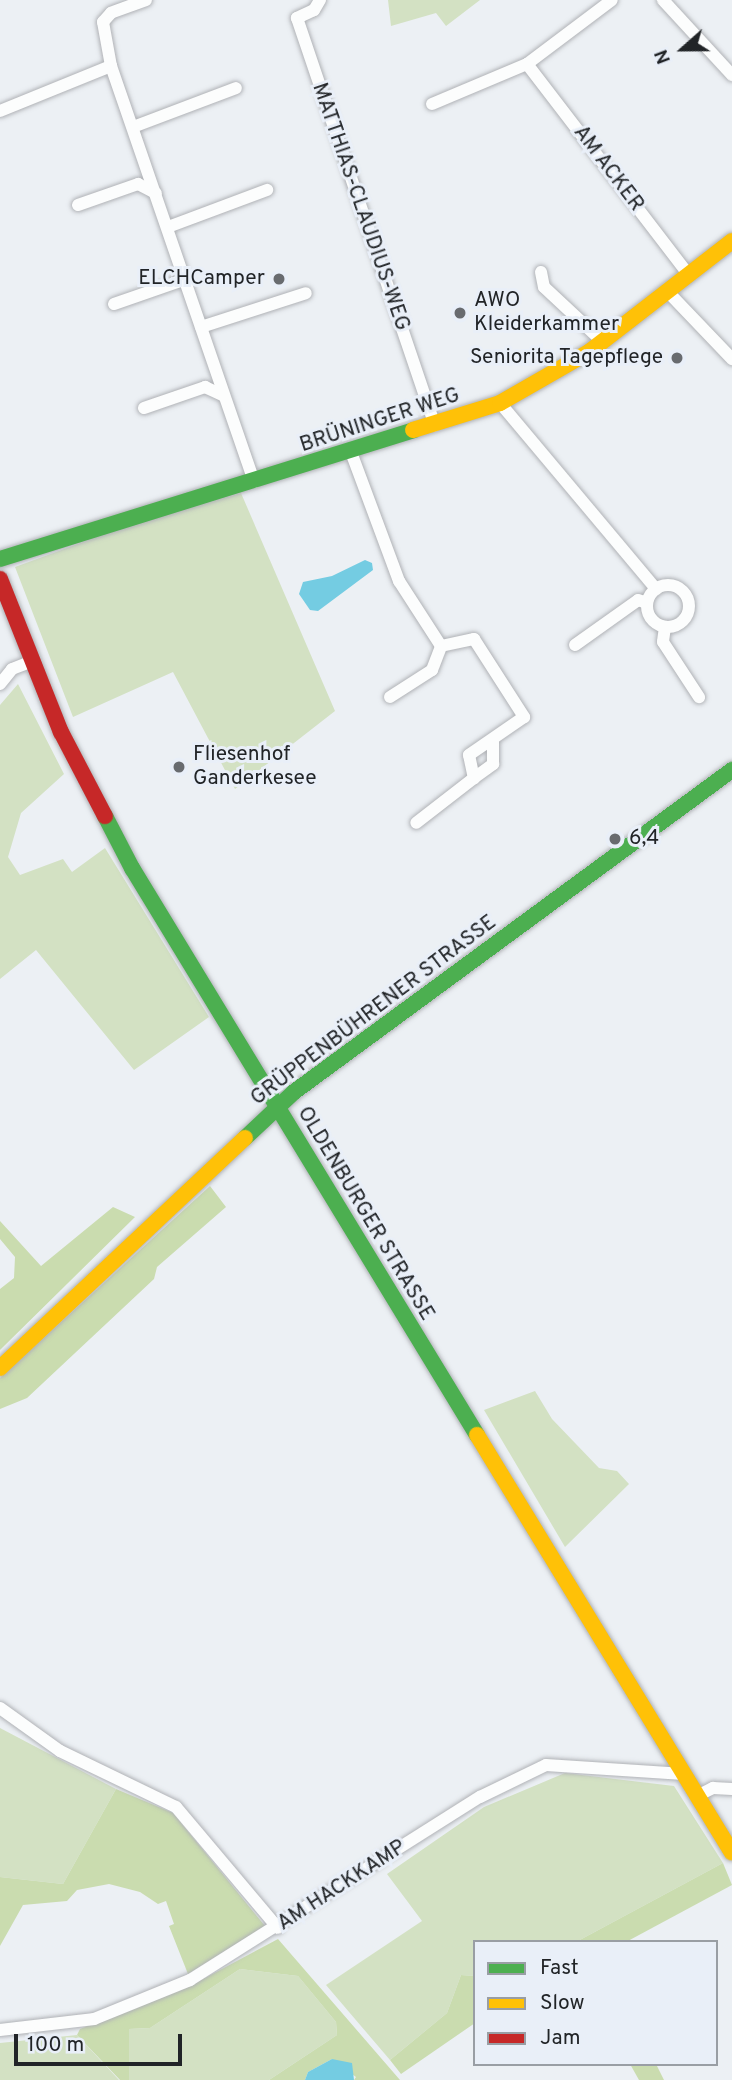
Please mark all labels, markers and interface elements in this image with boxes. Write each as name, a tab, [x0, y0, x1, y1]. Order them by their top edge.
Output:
north arrow	[648, 14, 718, 84]
text: N	[650, 46, 677, 67]
street label: MATTHIAS-CLAUDIUS-WEG	[306, 80, 414, 334]
street label: AM ACKER	[567, 120, 649, 218]
place label: ELCHCamper	[138, 266, 265, 292]
marker: ELCHCamper	[271, 271, 287, 287]
place label: AWO Kleiderkammer	[474, 288, 619, 338]
marker: AWO Kleiderkammer	[452, 305, 468, 321]
place label: Seniorita Tagepflege	[469, 345, 663, 371]
marker: Seniorita Tagepflege	[669, 350, 685, 366]
street label: BRÜNINGER WEG	[297, 383, 463, 459]
place label: Fliesenhof Ganderkesee	[193, 742, 317, 792]
marker: Fliesenhof Ganderkesee	[171, 759, 187, 775]
place label: 6,4	[629, 826, 659, 852]
marker: 6,4	[607, 831, 623, 847]
street label: GRÜPPENBÜHRENER STRASSE	[246, 910, 502, 1112]
street label: OLDENBURGER STRASSE	[291, 1102, 439, 1326]
street label: AM HACKKAMP	[273, 1835, 411, 1937]
legend	[473, 1940, 718, 2066]
text: Fast	[540, 1955, 579, 1982]
text: Slow	[540, 1990, 585, 2017]
scale bar	[18, 2021, 186, 2064]
text: Jam	[540, 2025, 581, 2052]
text: 100 m	[27, 2032, 84, 2059]

